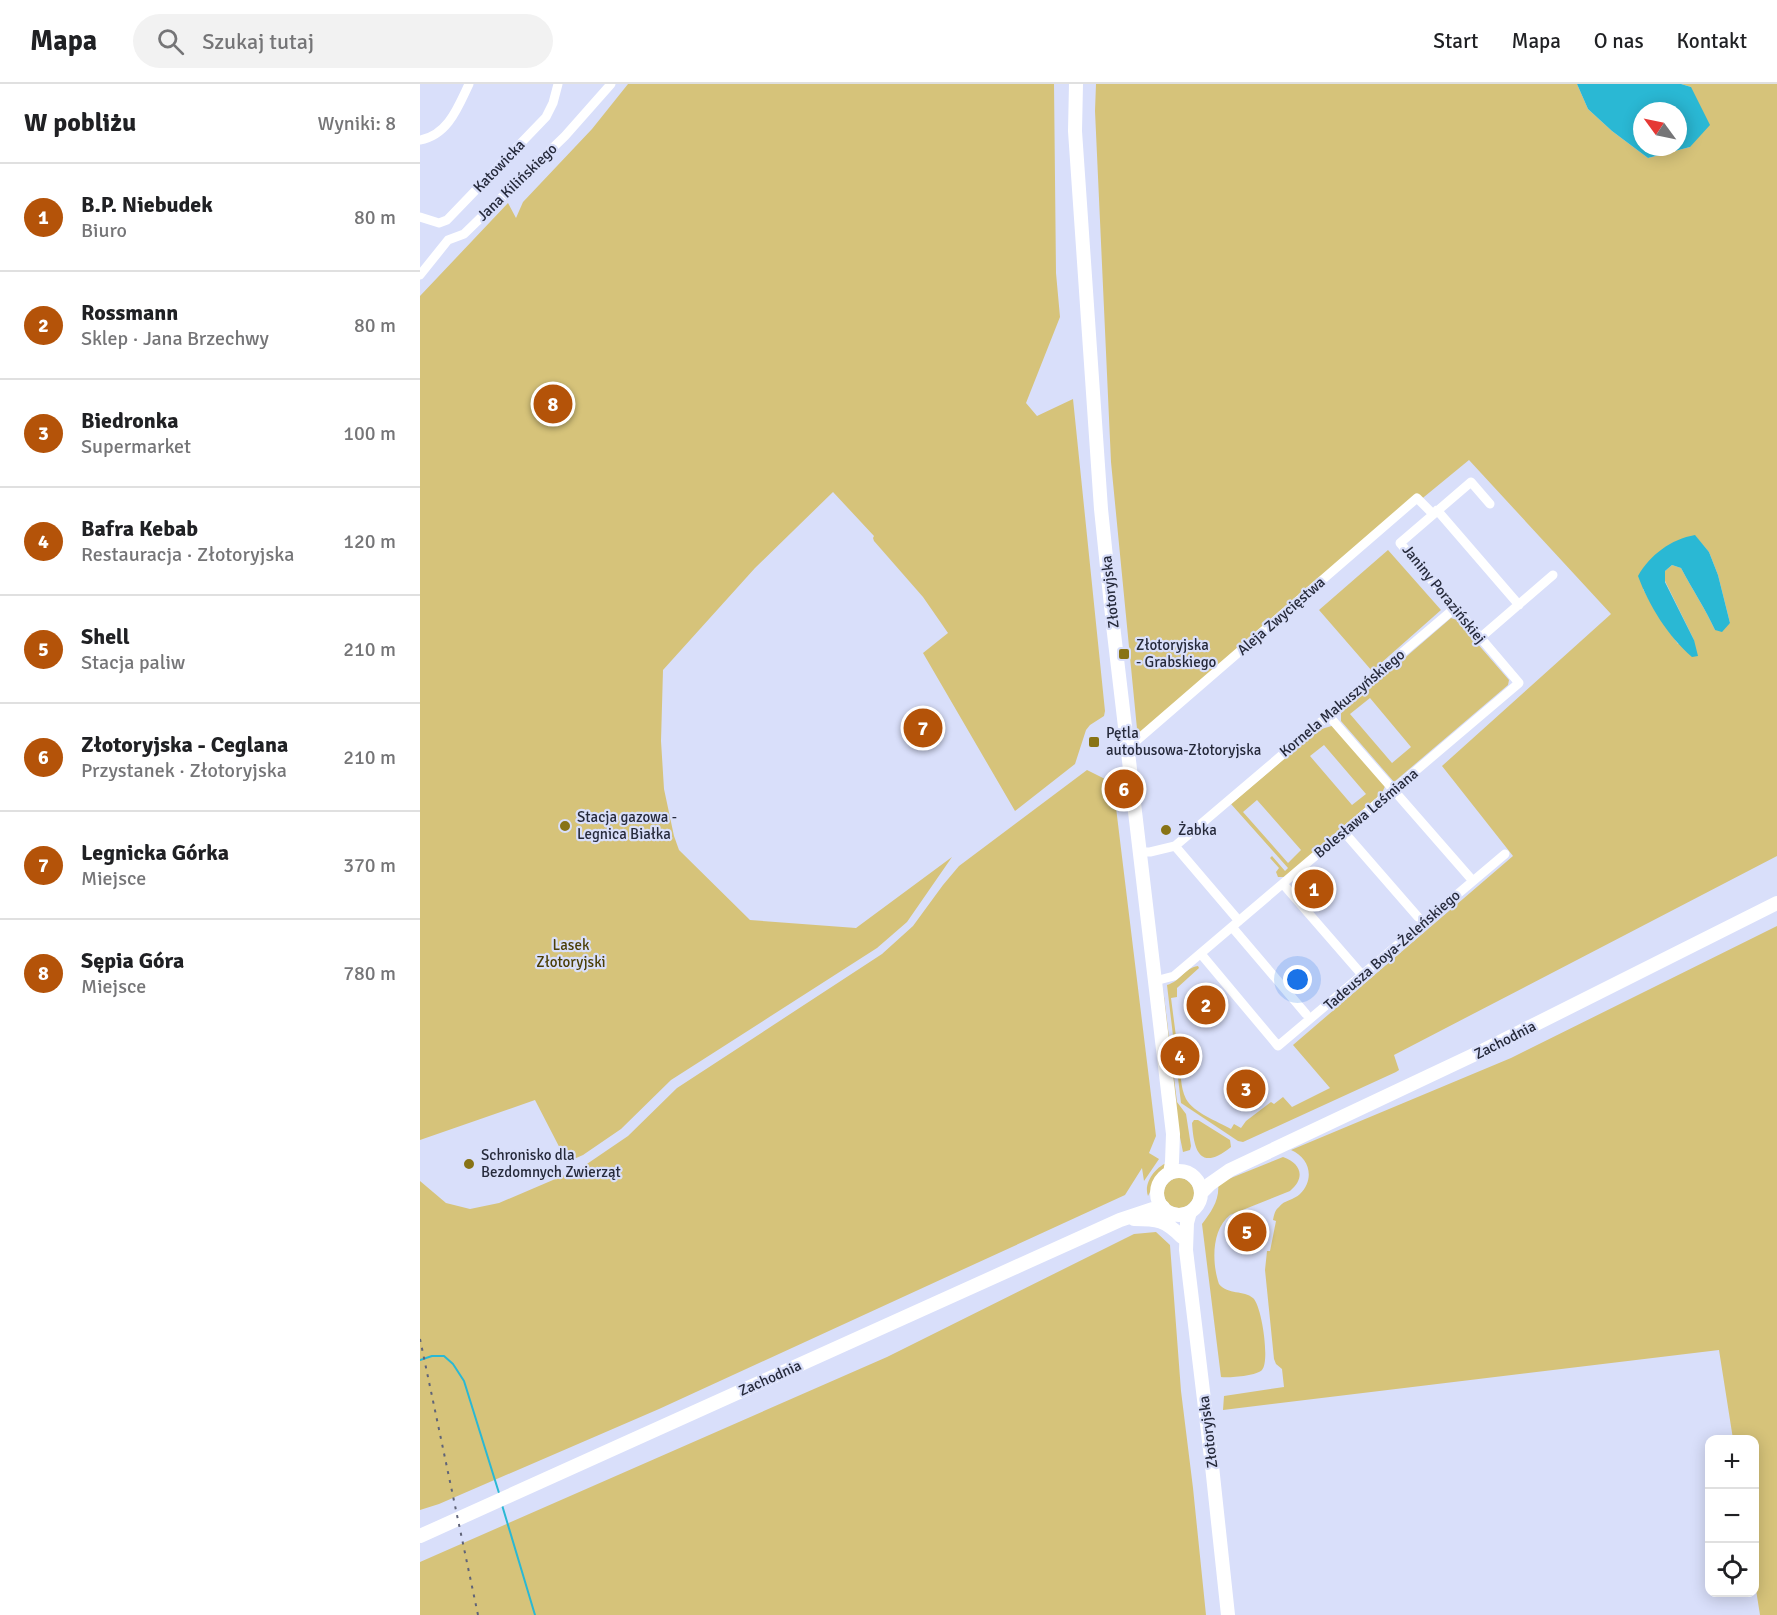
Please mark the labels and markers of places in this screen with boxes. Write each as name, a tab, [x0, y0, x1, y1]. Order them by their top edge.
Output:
pin: 8	[534, 382, 572, 426]
place label: Złotoryjska - Grabskiego	[1136, 636, 1217, 671]
marker: Złotoryjska - Grabskiego	[1117, 647, 1131, 661]
pin: 7	[904, 706, 942, 750]
place label: Pętla autobusowa-Złotoryjska	[1106, 724, 1261, 759]
marker: Pętla autobusowa-Złotoryjska	[1087, 735, 1101, 749]
pin: 6	[1104, 766, 1144, 812]
place label: Stacja gazowa - Legnica Białka	[577, 808, 677, 843]
marker: Stacja gazowa - Legnica Białka	[558, 819, 572, 833]
place label: Żabka	[1178, 821, 1217, 839]
marker: Żabka	[1159, 823, 1173, 837]
pin: 1	[1294, 866, 1334, 912]
pin: 2	[1186, 982, 1226, 1028]
pin: 4	[1160, 1034, 1200, 1078]
pin: 3	[1226, 1066, 1266, 1112]
place label: Schronisko dla Bezdomnych Zwierząt	[481, 1146, 621, 1181]
marker: Schronisko dla Bezdomnych Zwierząt	[462, 1157, 476, 1171]
pin: 5	[1228, 1210, 1266, 1254]

